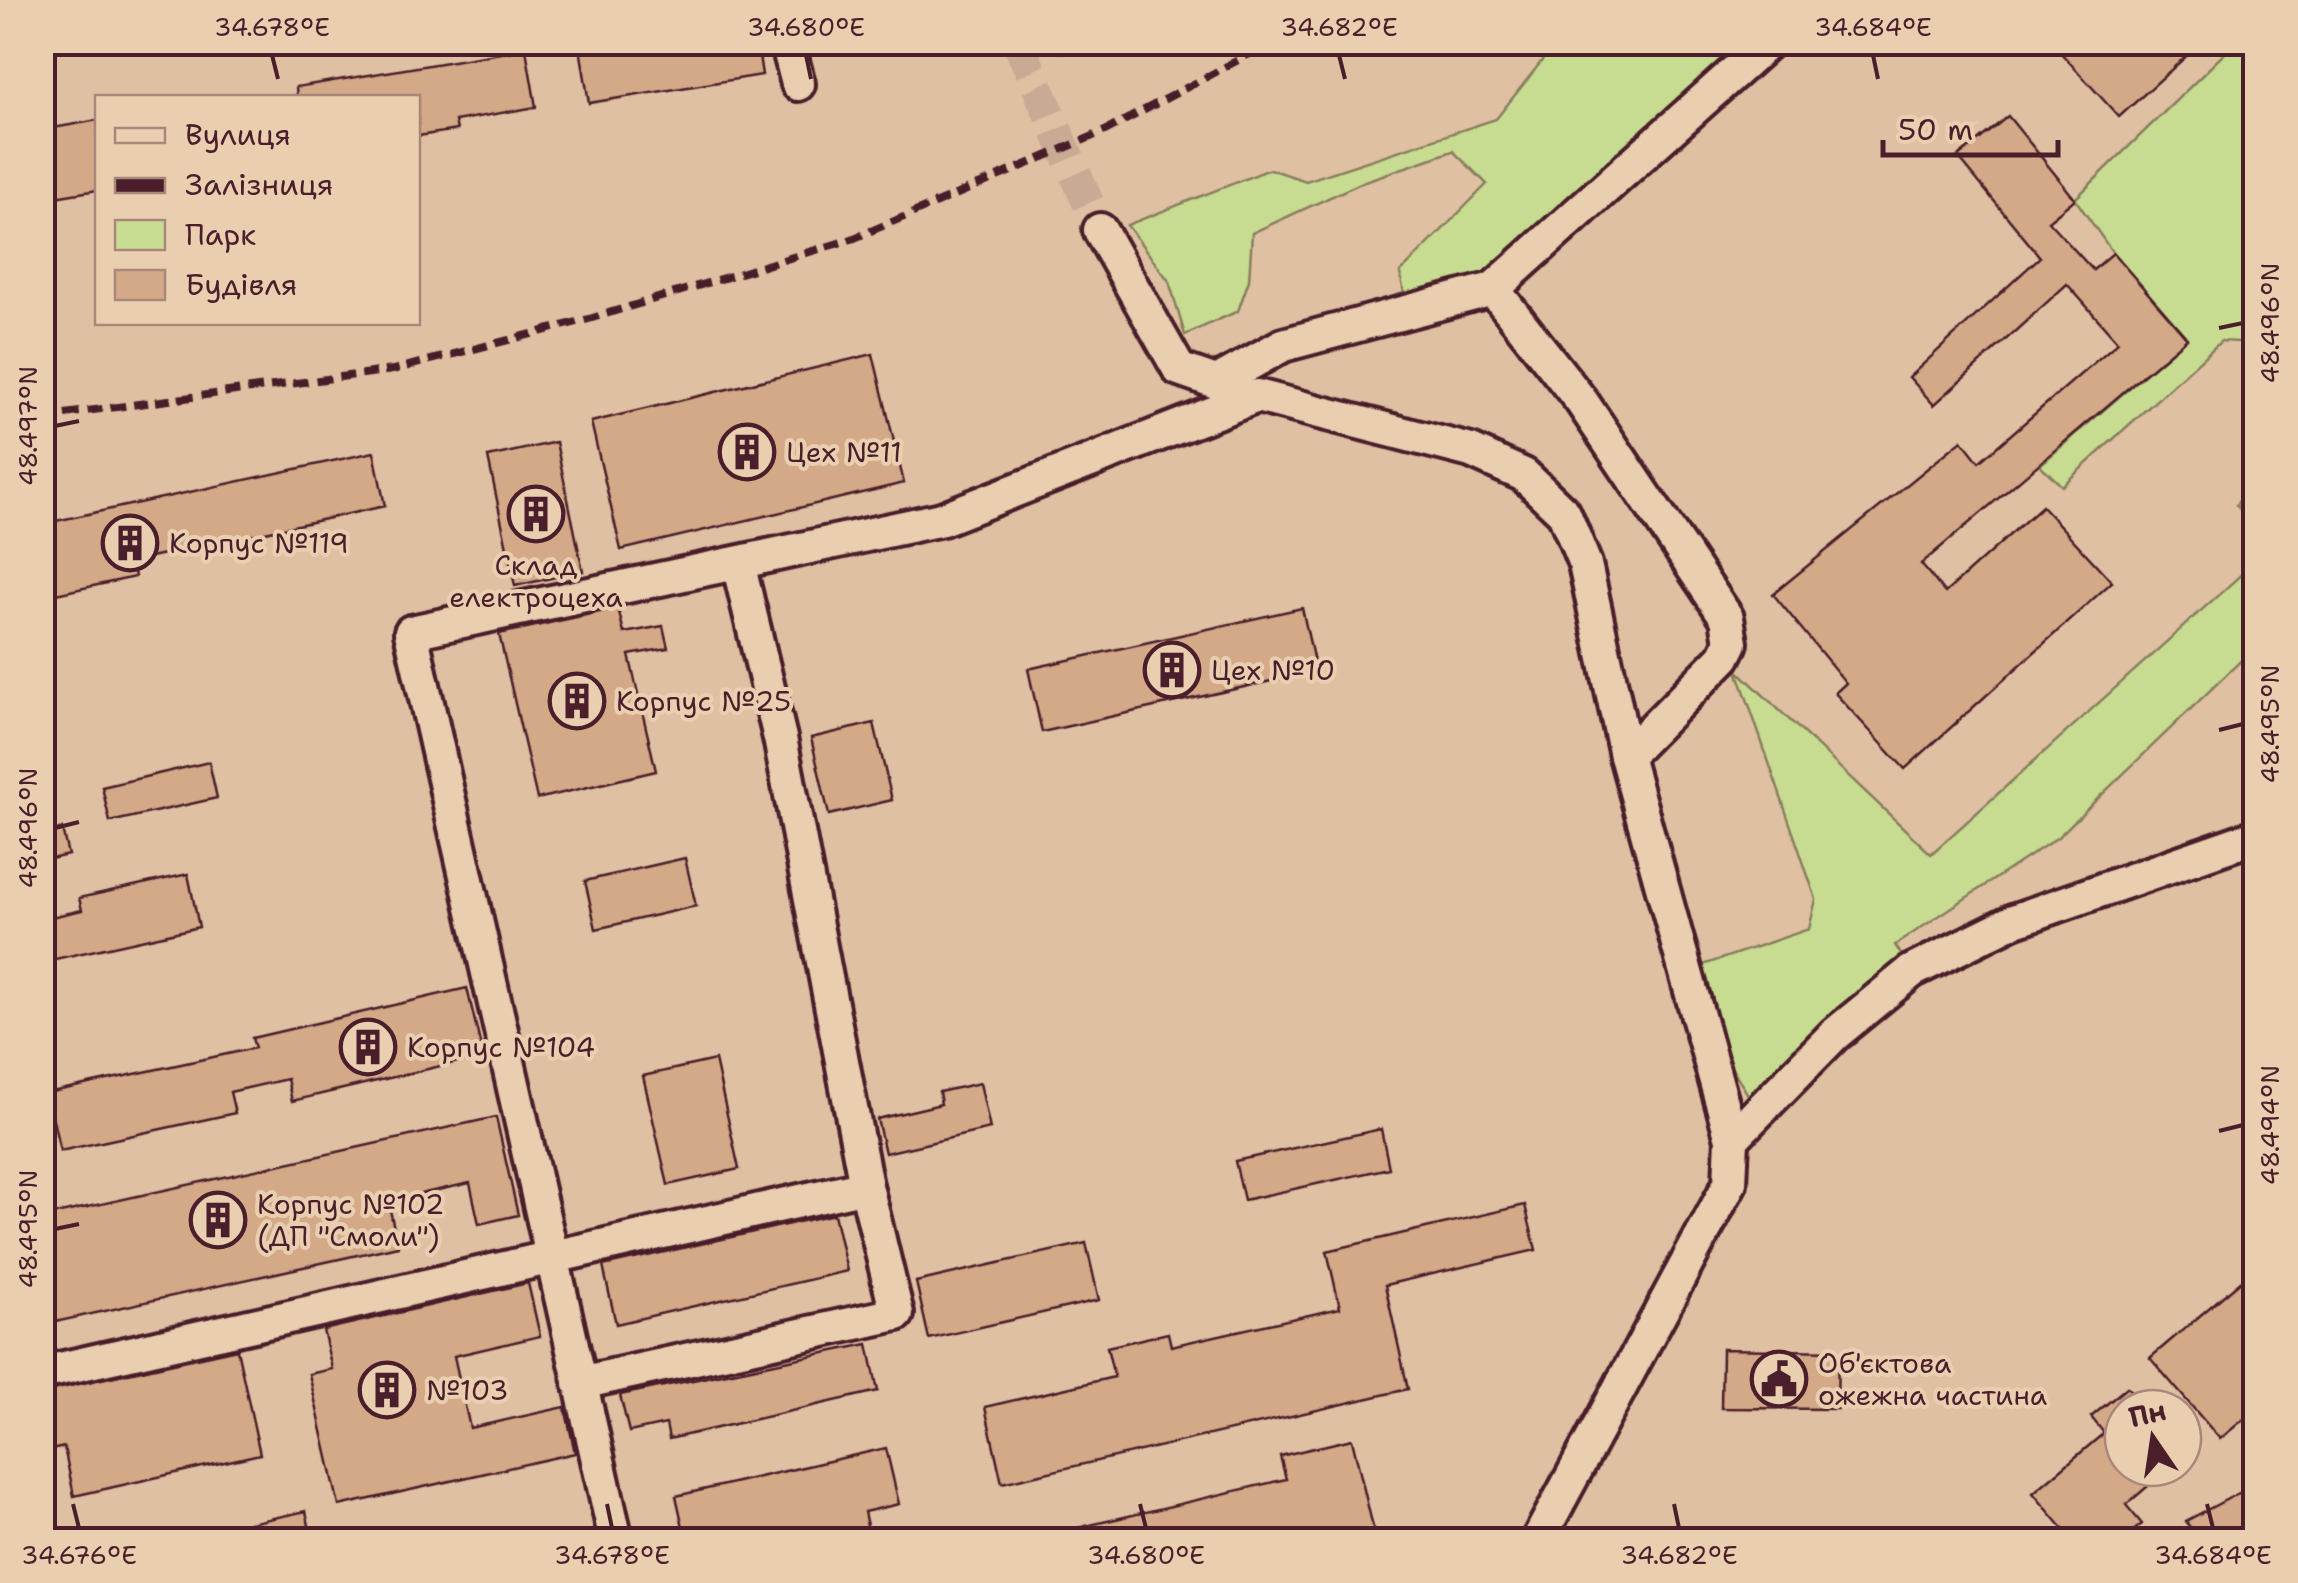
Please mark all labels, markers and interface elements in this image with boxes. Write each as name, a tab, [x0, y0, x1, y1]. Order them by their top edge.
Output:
text: 34.678°E	[214, 10, 330, 44]
text: 34.680°E	[747, 10, 865, 44]
text: 34.682°E	[1280, 10, 1398, 44]
text: 34.684°E	[1814, 10, 1932, 44]
legend	[95, 95, 420, 325]
scale bar	[1883, 95, 2058, 157]
text: 50 m	[1898, 109, 1973, 150]
text: Вулиця	[185, 114, 291, 155]
text: Залізниця	[185, 164, 334, 205]
text: Парк	[185, 214, 256, 255]
text: 48.496°N	[2253, 263, 2287, 383]
text: Будівля	[185, 264, 298, 305]
text: 48.497°N	[11, 366, 45, 486]
building icon: Цех №11	[717, 422, 777, 482]
place label: Цех №11	[786, 433, 902, 471]
building icon: Склад електроцеха	[506, 484, 566, 544]
building icon: Корпус №119	[100, 513, 160, 573]
place label: Корпус №119	[169, 524, 349, 562]
place label: Склад електроцеха	[449, 546, 623, 616]
building icon: Цех №10	[1142, 640, 1202, 700]
place label: Цех №10	[1211, 651, 1335, 689]
text: 48.495°N	[2253, 665, 2287, 783]
building icon: Корпус №25	[547, 671, 607, 731]
place label: Корпус №25	[616, 682, 791, 720]
text: 48.496°N	[11, 768, 45, 888]
building icon: Корпус №104	[338, 1017, 398, 1077]
place label: Корпус №104	[407, 1028, 595, 1066]
text: 48.494°N	[2253, 1065, 2287, 1185]
text: 48.495°N	[11, 1170, 45, 1288]
place label: Корпус №102 (ДП "Смоли")	[257, 1185, 444, 1255]
building icon: Корпус №102 (ДП "Смоли")	[188, 1190, 248, 1250]
place label: Об'єктова ожежна частина	[1818, 1344, 2047, 1414]
public building icon: Об'єктова ожежна частина	[1749, 1349, 1809, 1409]
building icon: №103	[357, 1360, 417, 1420]
place label: №103	[426, 1371, 509, 1409]
north arrow	[2103, 1388, 2203, 1488]
text: Пн	[2125, 1391, 2170, 1436]
text: 34.676°E	[21, 1538, 137, 1572]
text: 34.678°E	[554, 1538, 670, 1572]
text: 34.680°E	[1087, 1538, 1205, 1572]
text: 34.682°E	[1620, 1538, 1738, 1572]
text: 34.684°E	[2154, 1538, 2272, 1572]

